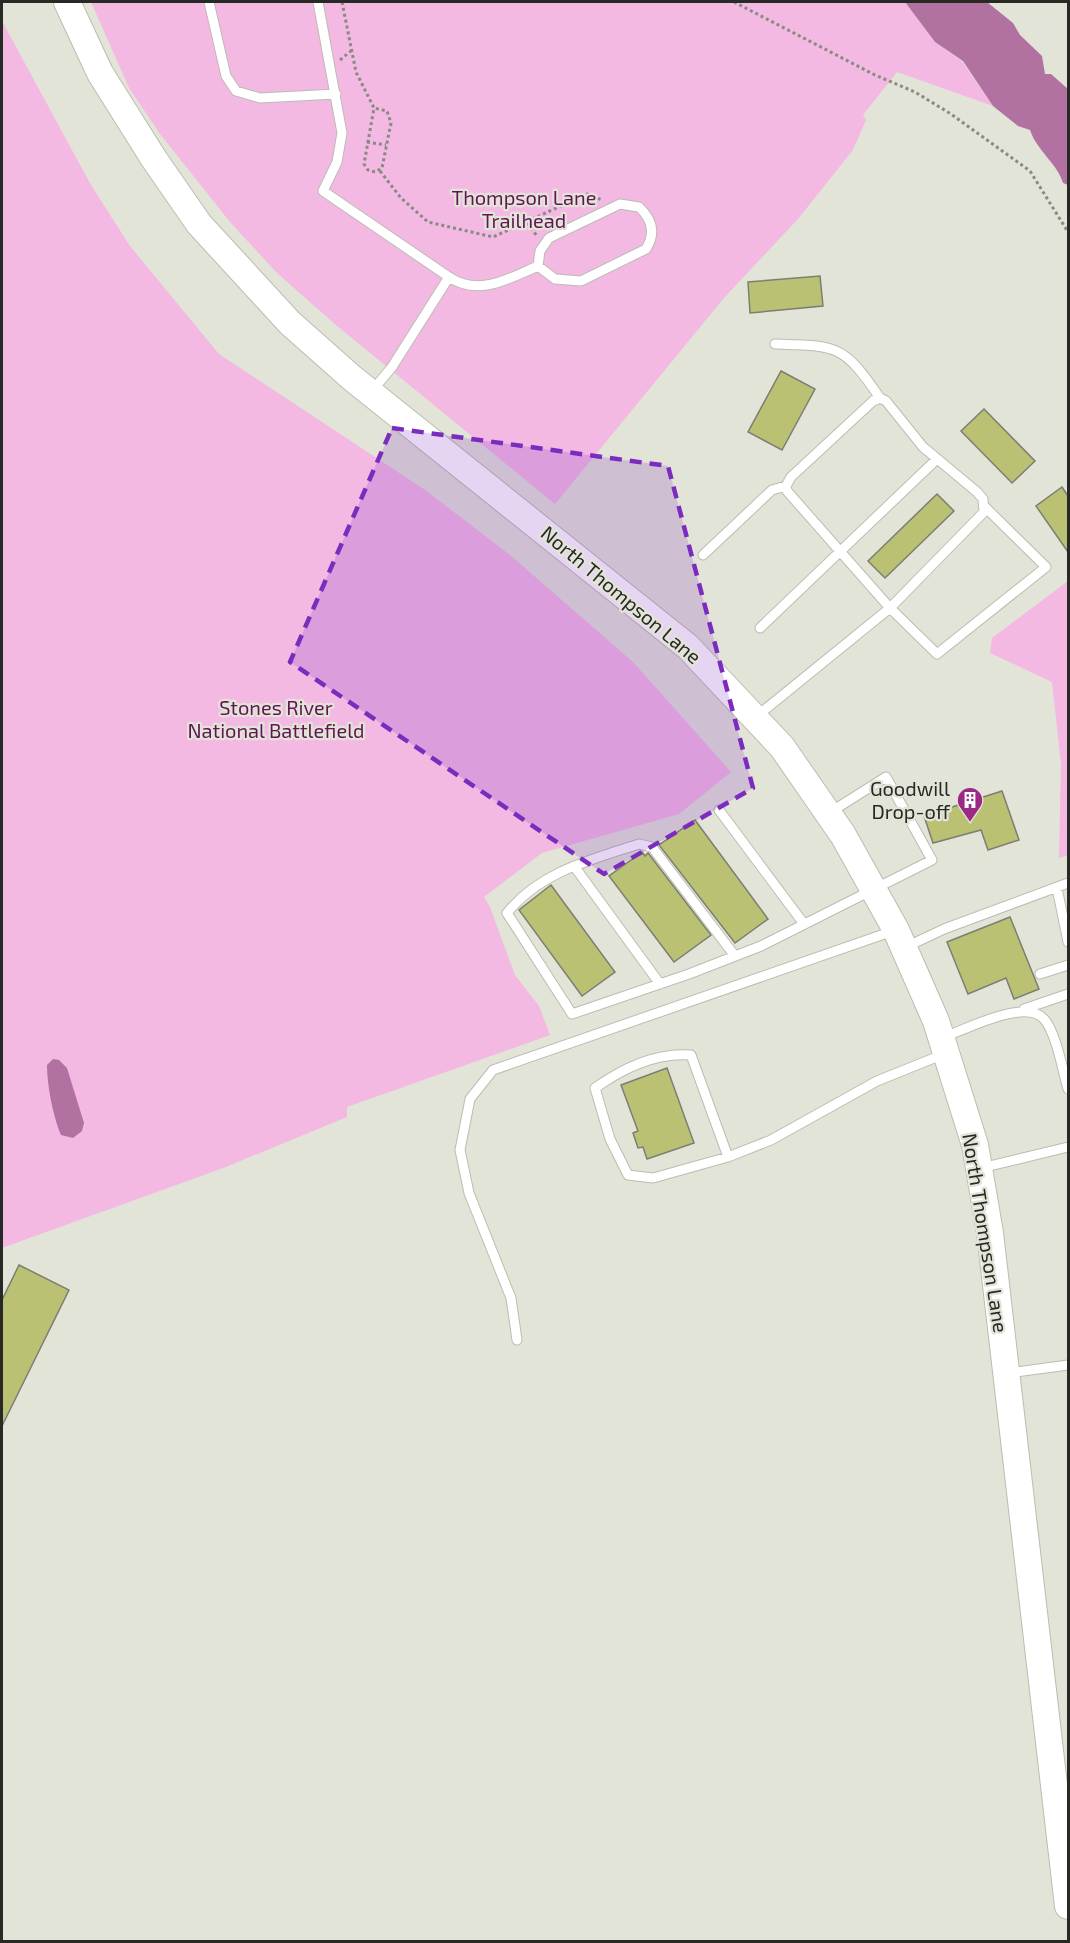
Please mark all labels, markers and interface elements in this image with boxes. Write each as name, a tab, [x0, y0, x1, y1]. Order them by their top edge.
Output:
park label: Thompson Lane Trailhead	[452, 185, 596, 232]
street label: North Thompson Lane	[537, 520, 707, 668]
park label: Stones River National Battlefield	[187, 695, 365, 742]
place label: Goodwill Drop-off	[870, 776, 951, 823]
building icon: Goodwill Drop-off	[955, 785, 985, 823]
street label: North Thompson Lane	[958, 1131, 1014, 1334]

